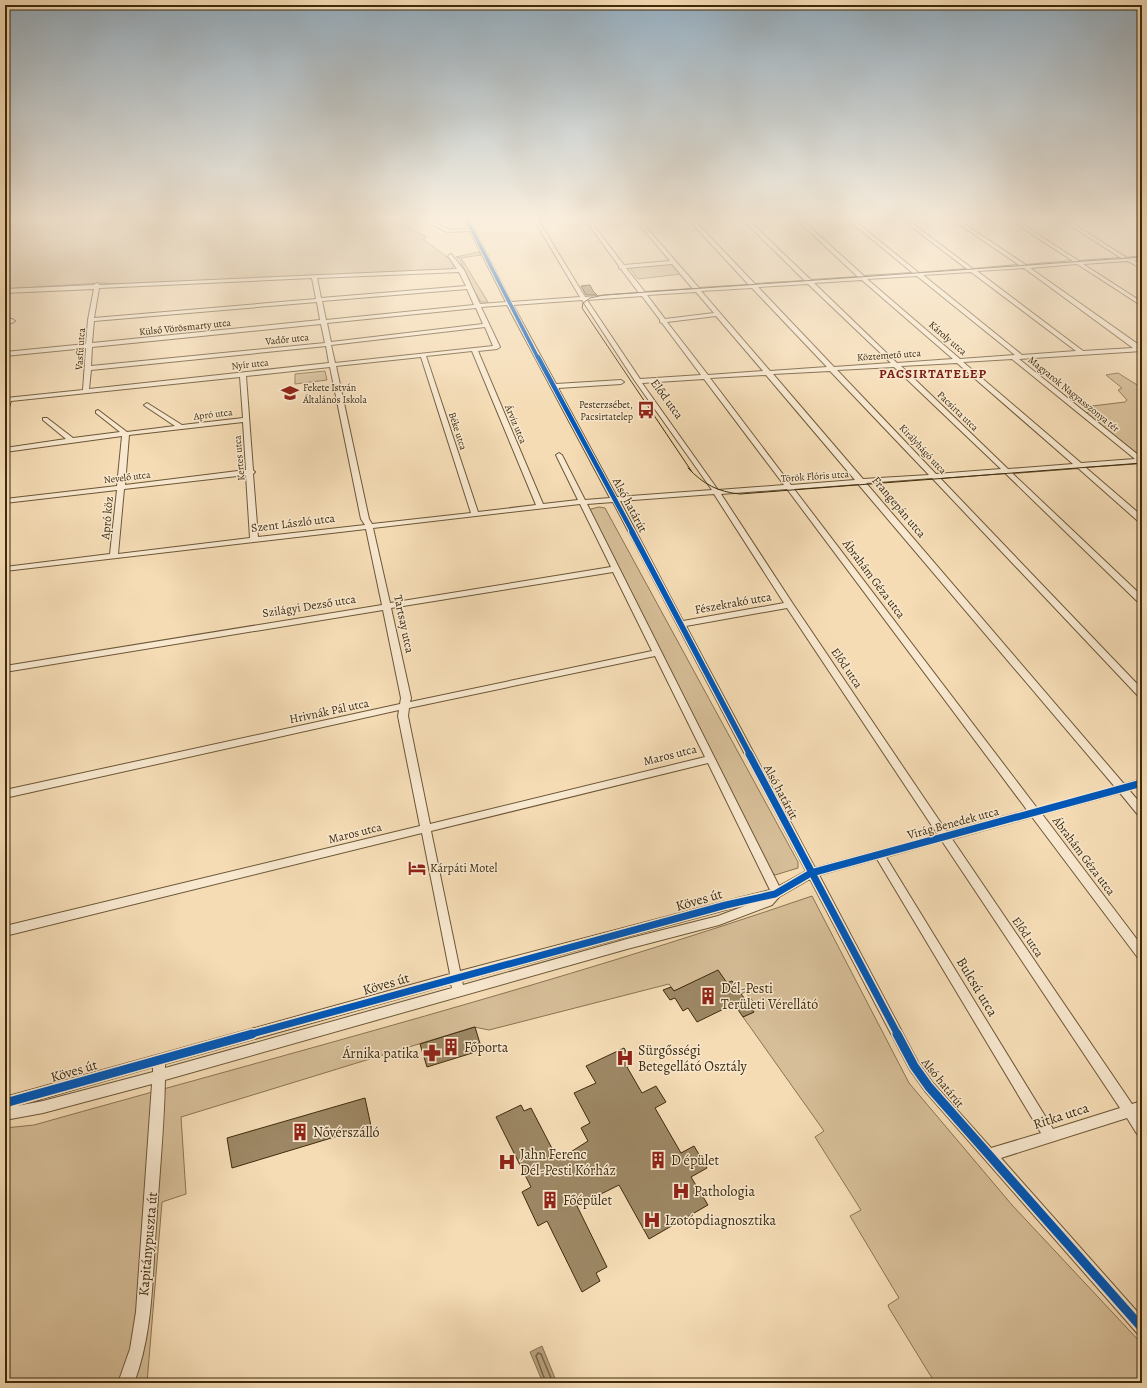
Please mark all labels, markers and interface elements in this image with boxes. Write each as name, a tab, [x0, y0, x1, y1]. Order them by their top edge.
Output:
street label: Külső Vörösmarty utca	[139, 316, 232, 338]
street label: Károly utca	[926, 318, 970, 358]
street label: Vasfű utca	[72, 327, 88, 371]
street label: Vadőr utca	[264, 330, 310, 348]
street label: Köztemető utca	[857, 346, 922, 364]
street label: Magyarok Nagyasszonya tér	[1026, 353, 1122, 435]
street label: Nyír utca	[231, 356, 270, 372]
district label: PACSIRTATELEP	[879, 365, 987, 382]
street label: Előd utca	[647, 376, 687, 423]
place label: Fekete István Általános Iskola	[302, 381, 367, 406]
school or university icon: Fekete István Általános Iskola	[280, 383, 300, 403]
street label: Pacsirta utca	[935, 388, 982, 434]
place label: Pesterzsébet, Pacsirtatelep	[579, 398, 633, 424]
bus stop icon: Pesterzsébet, Pacsirtatelep	[636, 400, 656, 420]
street label: Árvíz utca	[502, 402, 530, 446]
street label: Apró utca	[192, 405, 234, 424]
street label: Béke utca	[446, 410, 470, 452]
street label: Királyhágó utca	[896, 421, 950, 477]
street label: Kertes utca	[231, 434, 247, 481]
street label: Török Flóris utca	[781, 467, 850, 485]
street label: Nevelő utca	[103, 468, 152, 486]
street label: Frangepán utca	[868, 473, 930, 541]
street label: Alsó határút	[609, 474, 651, 535]
street label: Apró köz	[97, 496, 117, 541]
street label: Szent László utca	[250, 510, 336, 536]
street label: Ábrahám Géza utca	[838, 535, 909, 622]
street label: Fészekrakó utca	[693, 588, 773, 618]
street label: Szilágyi Dezső utca	[261, 591, 357, 621]
street label: Tartsay utca	[390, 593, 418, 655]
street label: Előd utca	[828, 645, 867, 692]
street label: Hrivnák Pál utca	[288, 695, 371, 727]
street label: Maros utca	[642, 741, 699, 769]
street label: Alsó határút	[760, 761, 802, 822]
street label: Virág Benedek utca	[904, 803, 1001, 843]
street label: Ábrahám Géza utca	[1048, 812, 1119, 899]
street label: Maros utca	[327, 819, 384, 847]
hotel icon: Kárpáti Motel	[407, 858, 427, 878]
place label: Kárpáti Motel	[430, 860, 497, 876]
street label: Köves út	[673, 884, 725, 916]
street label: Előd utca	[1009, 914, 1048, 961]
street label: Bulcsú utca	[952, 954, 1002, 1020]
street label: Köves út	[360, 968, 412, 1000]
place label: Dél-Pesti Területi Vérellátó	[721, 979, 818, 1014]
building icon: Dél-Pesti Területi Vérellátó	[698, 986, 718, 1006]
building icon: Főporta	[441, 1037, 461, 1057]
place label: Főporta	[464, 1038, 509, 1057]
place label: Sürgősségi Betegellátó Osztály	[638, 1041, 748, 1076]
pharmacy icon: Árnika patika	[422, 1043, 442, 1063]
place label: Árnika patika	[341, 1044, 419, 1063]
hospital icon: Sürgősségi Betegellátó Osztály	[615, 1048, 635, 1068]
street label: Alsó határút	[917, 1054, 968, 1111]
street label: Köves út	[48, 1055, 100, 1087]
street label: Ritka utca	[1031, 1098, 1092, 1134]
building icon: Nővérszálló	[290, 1122, 310, 1142]
place label: Nővérszálló	[313, 1123, 380, 1142]
place label: Jahn Ferenc Dél-Pesti Kórház	[520, 1145, 616, 1180]
building icon: D épület	[648, 1150, 668, 1170]
place label: D épület	[671, 1151, 720, 1170]
hospital icon: Jahn Ferenc Dél-Pesti Kórház	[497, 1152, 517, 1172]
hospital icon: Pathologia	[671, 1181, 691, 1201]
place label: Pathologia	[694, 1182, 755, 1201]
building icon: Főépület	[540, 1190, 560, 1210]
street label: Kapitánypuszta út	[134, 1191, 162, 1297]
place label: Főépület	[563, 1191, 612, 1210]
hospital icon: Izotópdiagnosztika	[642, 1210, 662, 1230]
place label: Izotópdiagnosztika	[665, 1211, 776, 1230]

